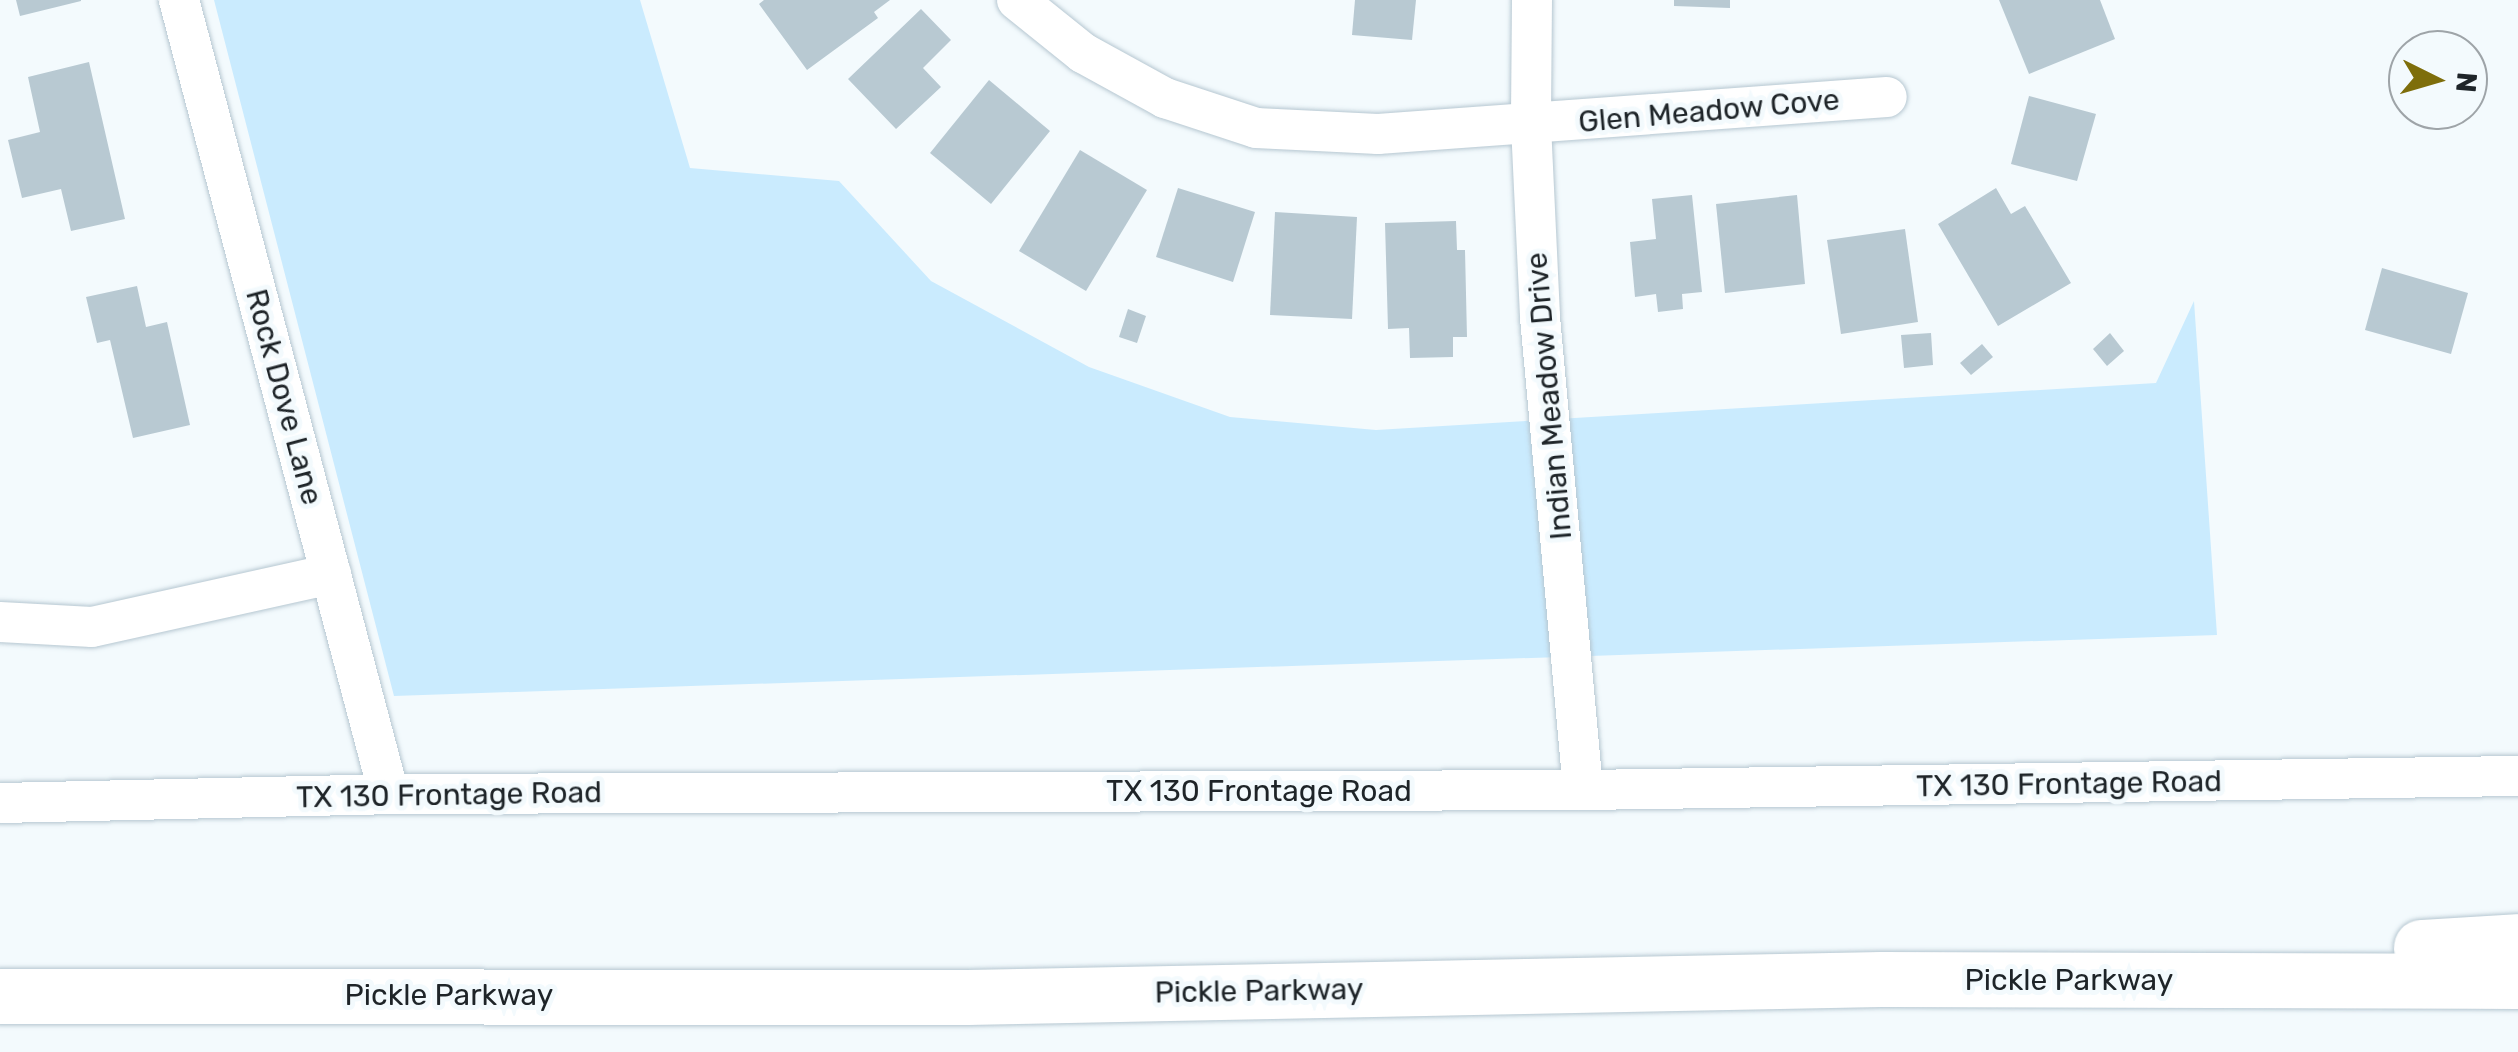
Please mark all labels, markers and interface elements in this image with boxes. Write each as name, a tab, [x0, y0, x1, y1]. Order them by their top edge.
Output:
north arrow	[2388, 30, 2488, 130]
text: N	[2449, 71, 2484, 94]
street label: Glen Meadow Cove	[1577, 82, 1841, 140]
street label: Indian Meadow Drive	[1518, 250, 1580, 542]
street label: Rock Dove Lane	[238, 285, 330, 509]
street label: TX 130 Frontage Road	[1916, 763, 2222, 805]
street label: TX 130 Frontage Road	[1106, 773, 1412, 809]
street label: TX 130 Frontage Road	[296, 774, 602, 816]
street label: Pickle Parkway	[1965, 962, 2173, 998]
street label: Pickle Parkway	[1154, 971, 1364, 1011]
street label: Pickle Parkway	[345, 977, 553, 1013]

